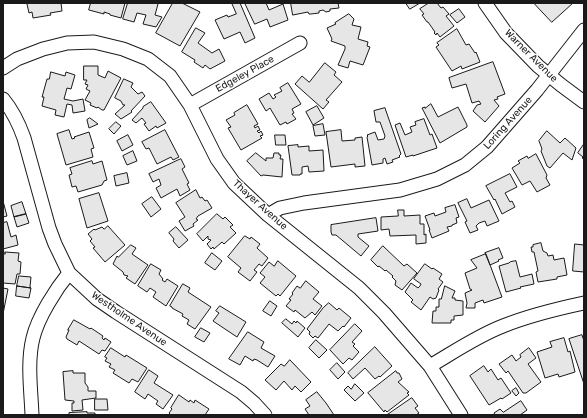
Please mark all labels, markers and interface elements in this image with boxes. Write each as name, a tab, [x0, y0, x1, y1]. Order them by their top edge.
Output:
street label: Warner Avenue	[502, 27, 560, 85]
street label: Edgeley Place	[214, 53, 276, 95]
street label: Loring Avenue	[481, 94, 535, 152]
street label: Thayer Avenue	[230, 177, 290, 233]
street label: Westholme Avenue	[89, 289, 169, 349]

